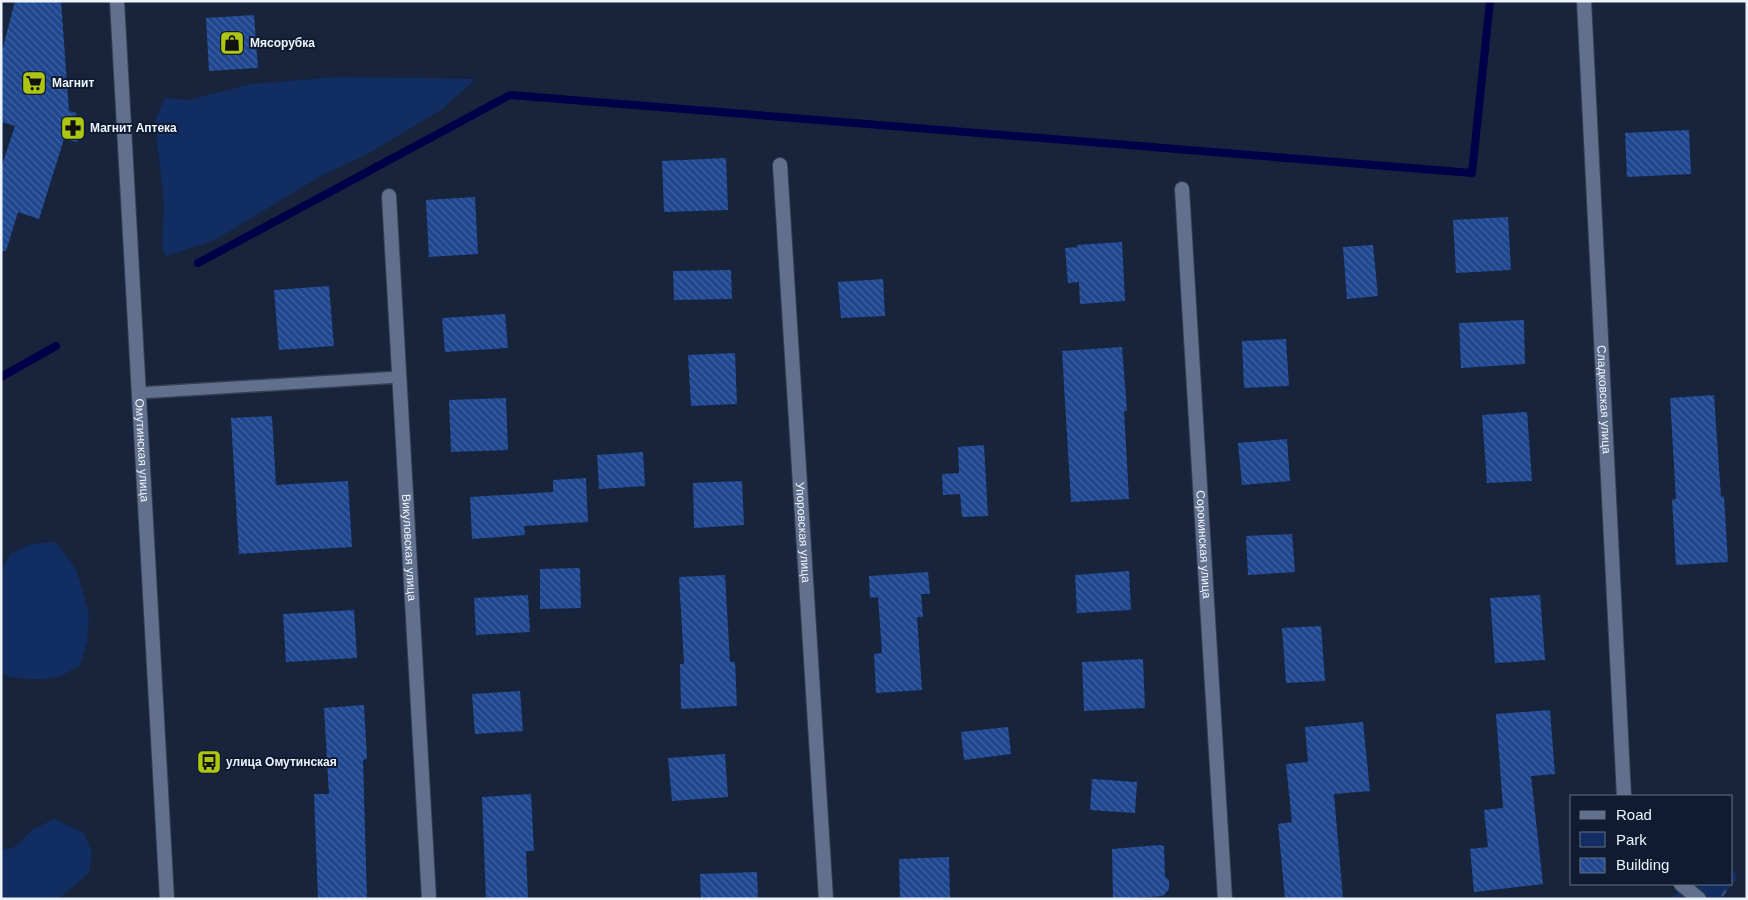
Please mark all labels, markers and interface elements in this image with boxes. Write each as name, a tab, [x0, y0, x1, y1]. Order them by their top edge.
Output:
shop icon: Мясорубка	[219, 30, 245, 56]
place label: Мясорубка	[250, 36, 315, 50]
supermarket icon: Магнит	[21, 70, 47, 96]
place label: Магнит	[52, 76, 94, 90]
pharmacy icon: Магнит Аптека	[60, 115, 86, 141]
place label: Магнит Аптека	[90, 121, 177, 135]
street label: Сладковская улица	[1594, 345, 1614, 454]
street label: Омутинская улица	[132, 398, 152, 503]
street label: Упоровская улица	[793, 481, 813, 583]
street label: Сорокинская улица	[1193, 490, 1214, 599]
street label: Викуловская улица	[399, 494, 419, 602]
bus stop icon: улица Омутинская	[196, 749, 222, 775]
place label: улица Омутинская	[226, 755, 337, 769]
legend	[1570, 795, 1733, 885]
text: Road	[1616, 806, 1652, 823]
text: Park	[1616, 831, 1647, 848]
text: Building	[1616, 856, 1669, 873]

